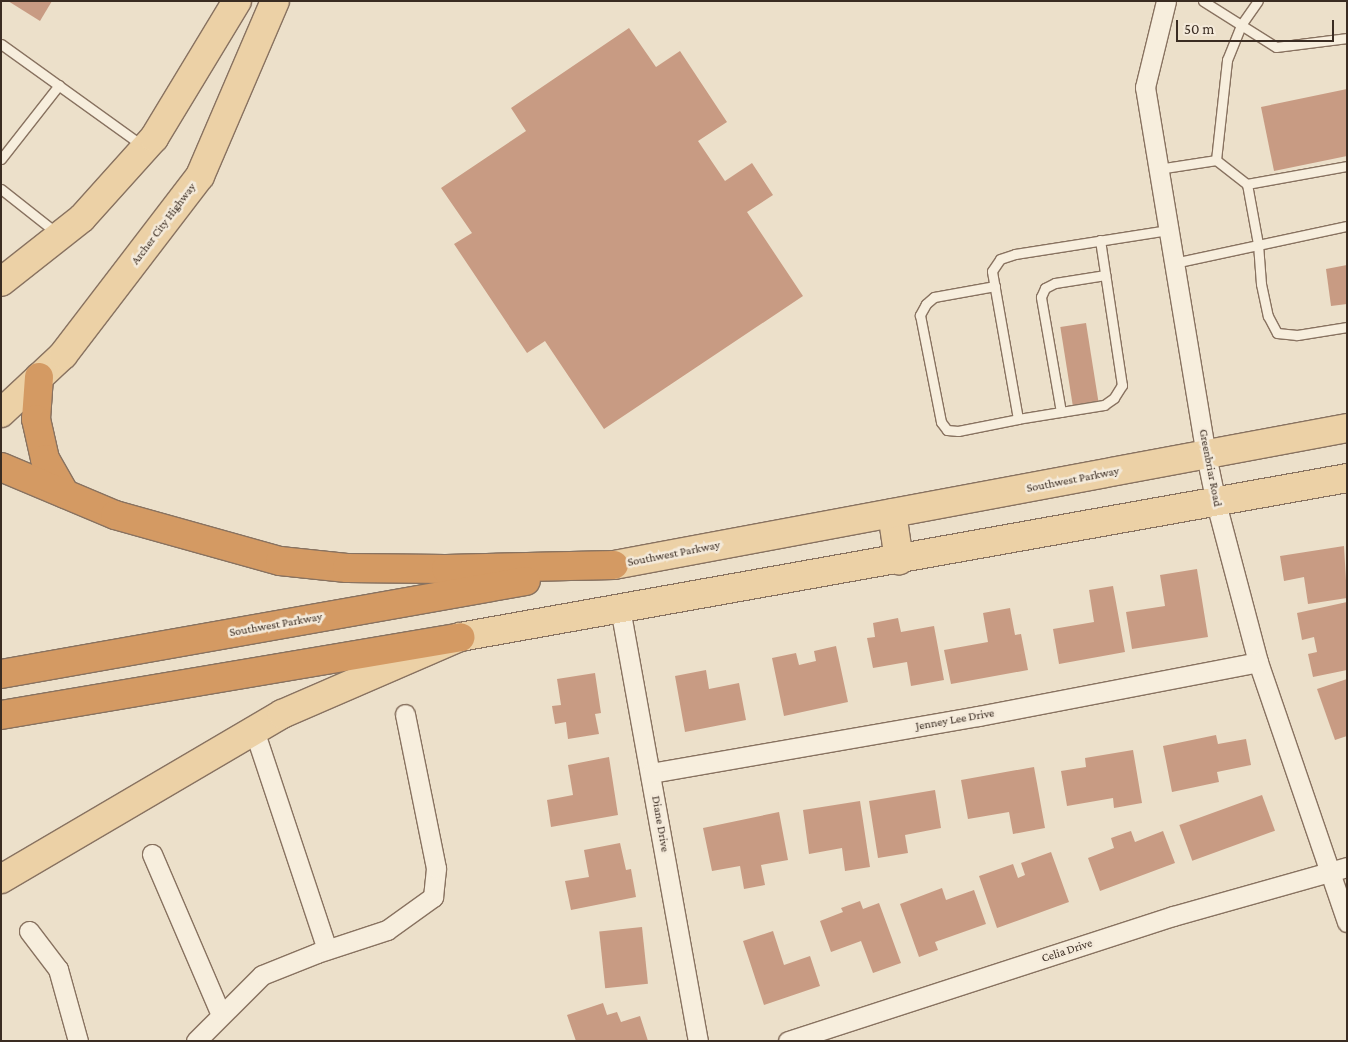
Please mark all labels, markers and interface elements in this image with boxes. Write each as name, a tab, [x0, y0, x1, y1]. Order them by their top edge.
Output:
scale bar	[1178, 10, 1336, 42]
text: 50 m	[1184, 21, 1214, 37]
street label: Archer City Highway	[128, 180, 200, 268]
street label: Greenbriar Road	[1195, 428, 1225, 508]
street label: Southwest Parkway	[1025, 464, 1121, 496]
street label: Southwest Parkway	[626, 538, 722, 570]
street label: Southwest Parkway	[228, 610, 324, 640]
street label: Jenney Lee Drive	[915, 706, 995, 734]
street label: Diane Drive	[648, 795, 672, 853]
street label: Celia Drive	[1040, 936, 1094, 966]

